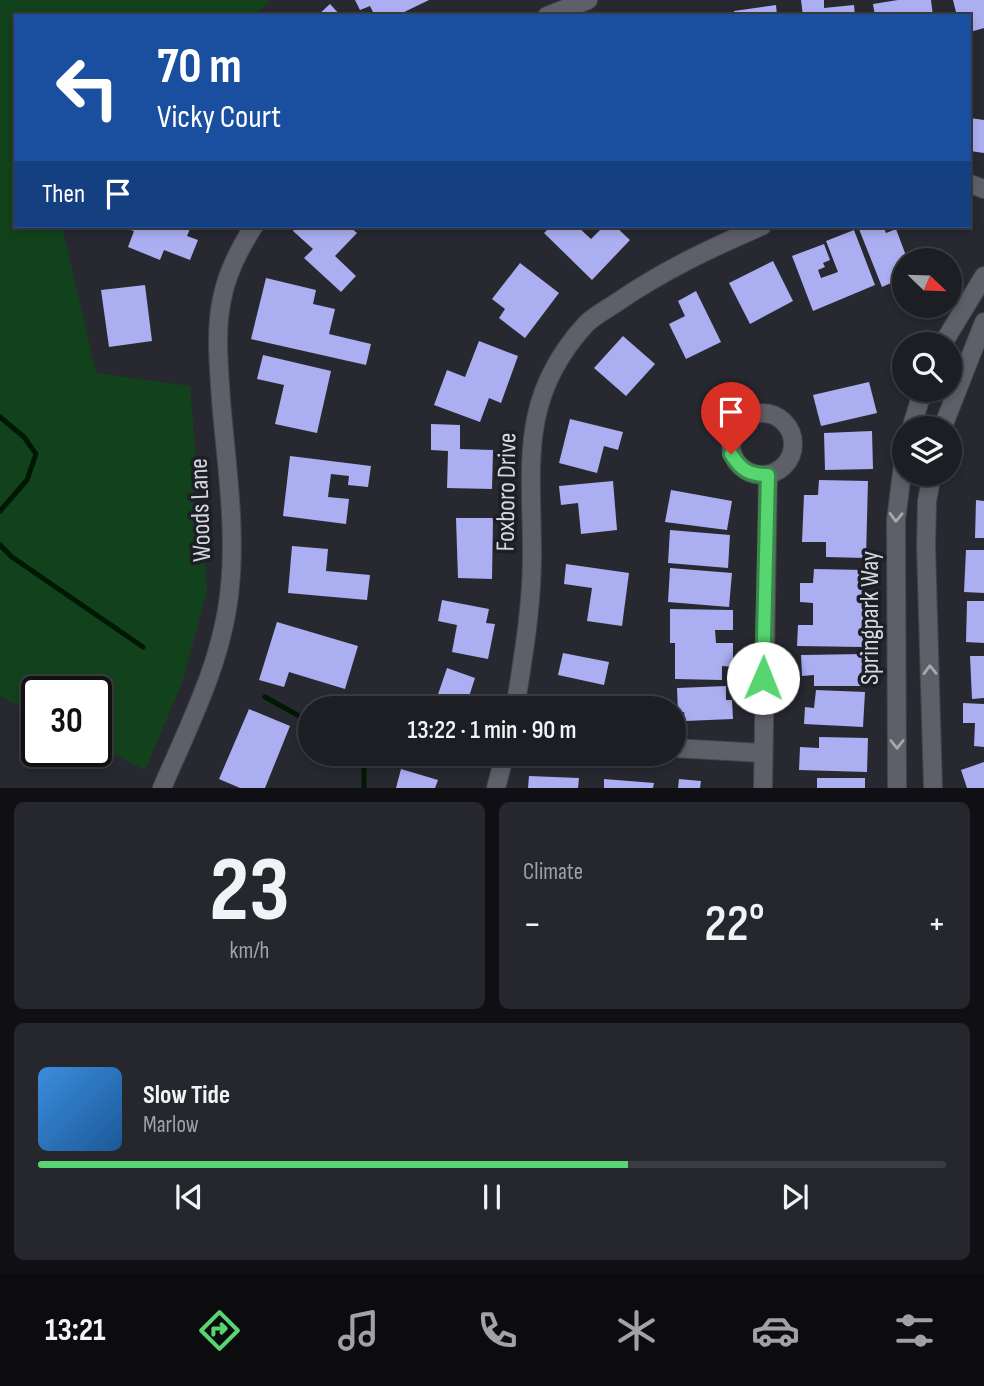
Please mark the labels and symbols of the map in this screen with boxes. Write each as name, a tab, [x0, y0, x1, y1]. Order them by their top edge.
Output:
north arrow	[892, 248, 962, 318]
pin	[701, 382, 761, 454]
street label: Foxboro Drive	[490, 432, 524, 552]
street label: Woods Lane	[184, 458, 218, 562]
one-way arrow	[889, 512, 904, 523]
street label: Springpark Way	[855, 551, 886, 685]
position arrow	[726, 641, 800, 715]
one-way arrow	[922, 665, 938, 675]
speed limit sign: 30	[21, 676, 112, 767]
one-way arrow	[889, 740, 905, 750]

